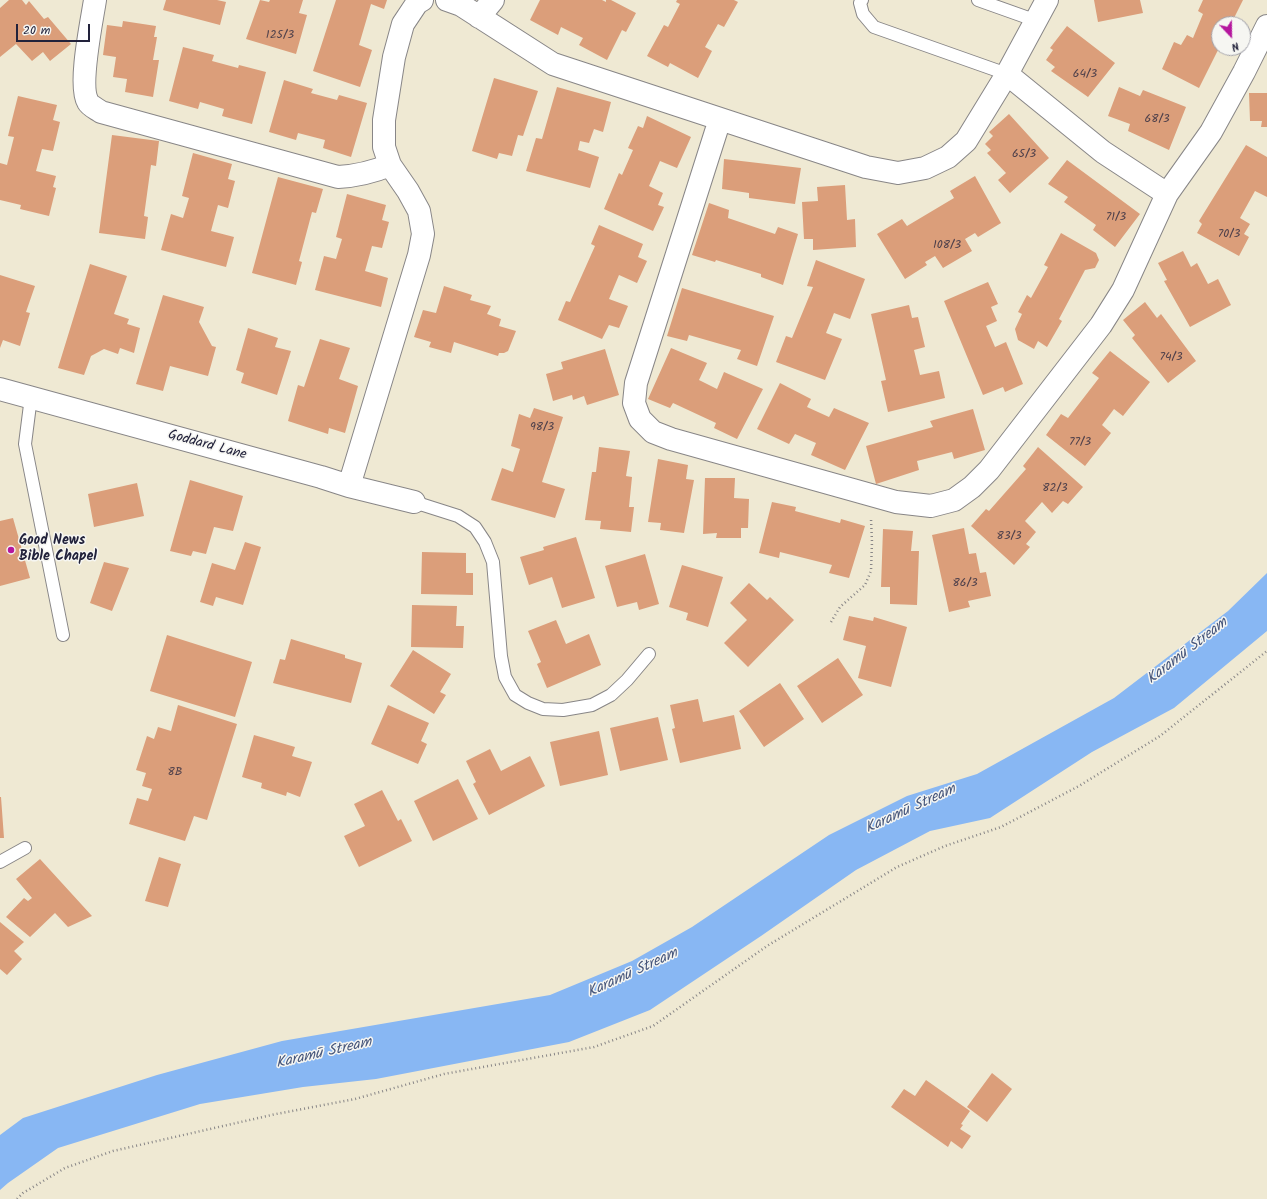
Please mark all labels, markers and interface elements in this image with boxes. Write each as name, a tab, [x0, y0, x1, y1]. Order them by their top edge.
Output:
scale bar	[18, 16, 92, 42]
north arrow	[1211, 16, 1251, 56]
text: 20 m	[23, 21, 50, 40]
house number: 125/3	[266, 29, 294, 43]
text: N	[1229, 37, 1242, 56]
house number: 64/3	[1073, 68, 1097, 82]
house number: 68/3	[1145, 113, 1169, 127]
house number: 65/3	[1012, 148, 1036, 162]
house number: 71/3	[1106, 211, 1126, 225]
house number: 70/3	[1218, 228, 1240, 242]
house number: 108/3	[933, 239, 961, 253]
house number: 74/3	[1159, 351, 1183, 365]
house number: 98/3	[530, 421, 554, 435]
street label: Goddard Lane	[166, 427, 248, 465]
house number: 77/3	[1069, 436, 1091, 450]
house number: 82/3	[1042, 482, 1068, 496]
house number: 83/3	[996, 530, 1022, 544]
place label: Good News Bible Chapel	[19, 534, 97, 566]
marker: Good News Bible Chapel	[6, 545, 16, 555]
house number: 86/3	[953, 577, 977, 591]
water label: Karamū Stream	[1144, 615, 1232, 689]
house number: 8B	[168, 766, 182, 780]
water label: Karamū Stream	[863, 781, 959, 839]
water label: Karamū Stream	[585, 945, 681, 1003]
water label: Karamū Stream	[274, 1034, 374, 1074]

